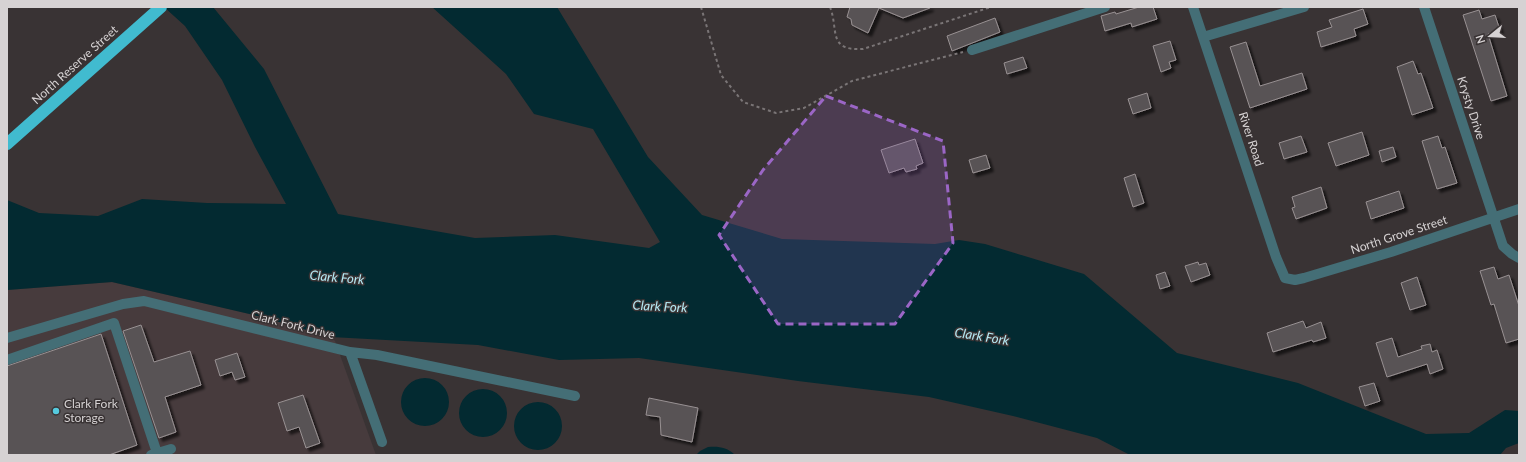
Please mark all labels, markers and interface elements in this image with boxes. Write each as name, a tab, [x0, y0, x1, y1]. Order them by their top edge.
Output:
north arrow	[1470, 16, 1510, 56]
street label: North Reserve Street	[29, 22, 121, 107]
text: N	[1473, 33, 1488, 45]
street label: Krysty Drive	[1454, 74, 1489, 141]
street label: River Road	[1236, 110, 1267, 168]
street label: North Grove Street	[1349, 212, 1450, 257]
water label: Clark Fork	[309, 267, 366, 287]
water label: Clark Fork	[632, 297, 689, 315]
street label: Clark Fork Drive	[250, 307, 336, 342]
water label: Clark Fork	[954, 324, 1011, 348]
place label: Clark Fork Storage	[64, 396, 119, 425]
marker: Clark Fork Storage	[51, 406, 61, 416]

